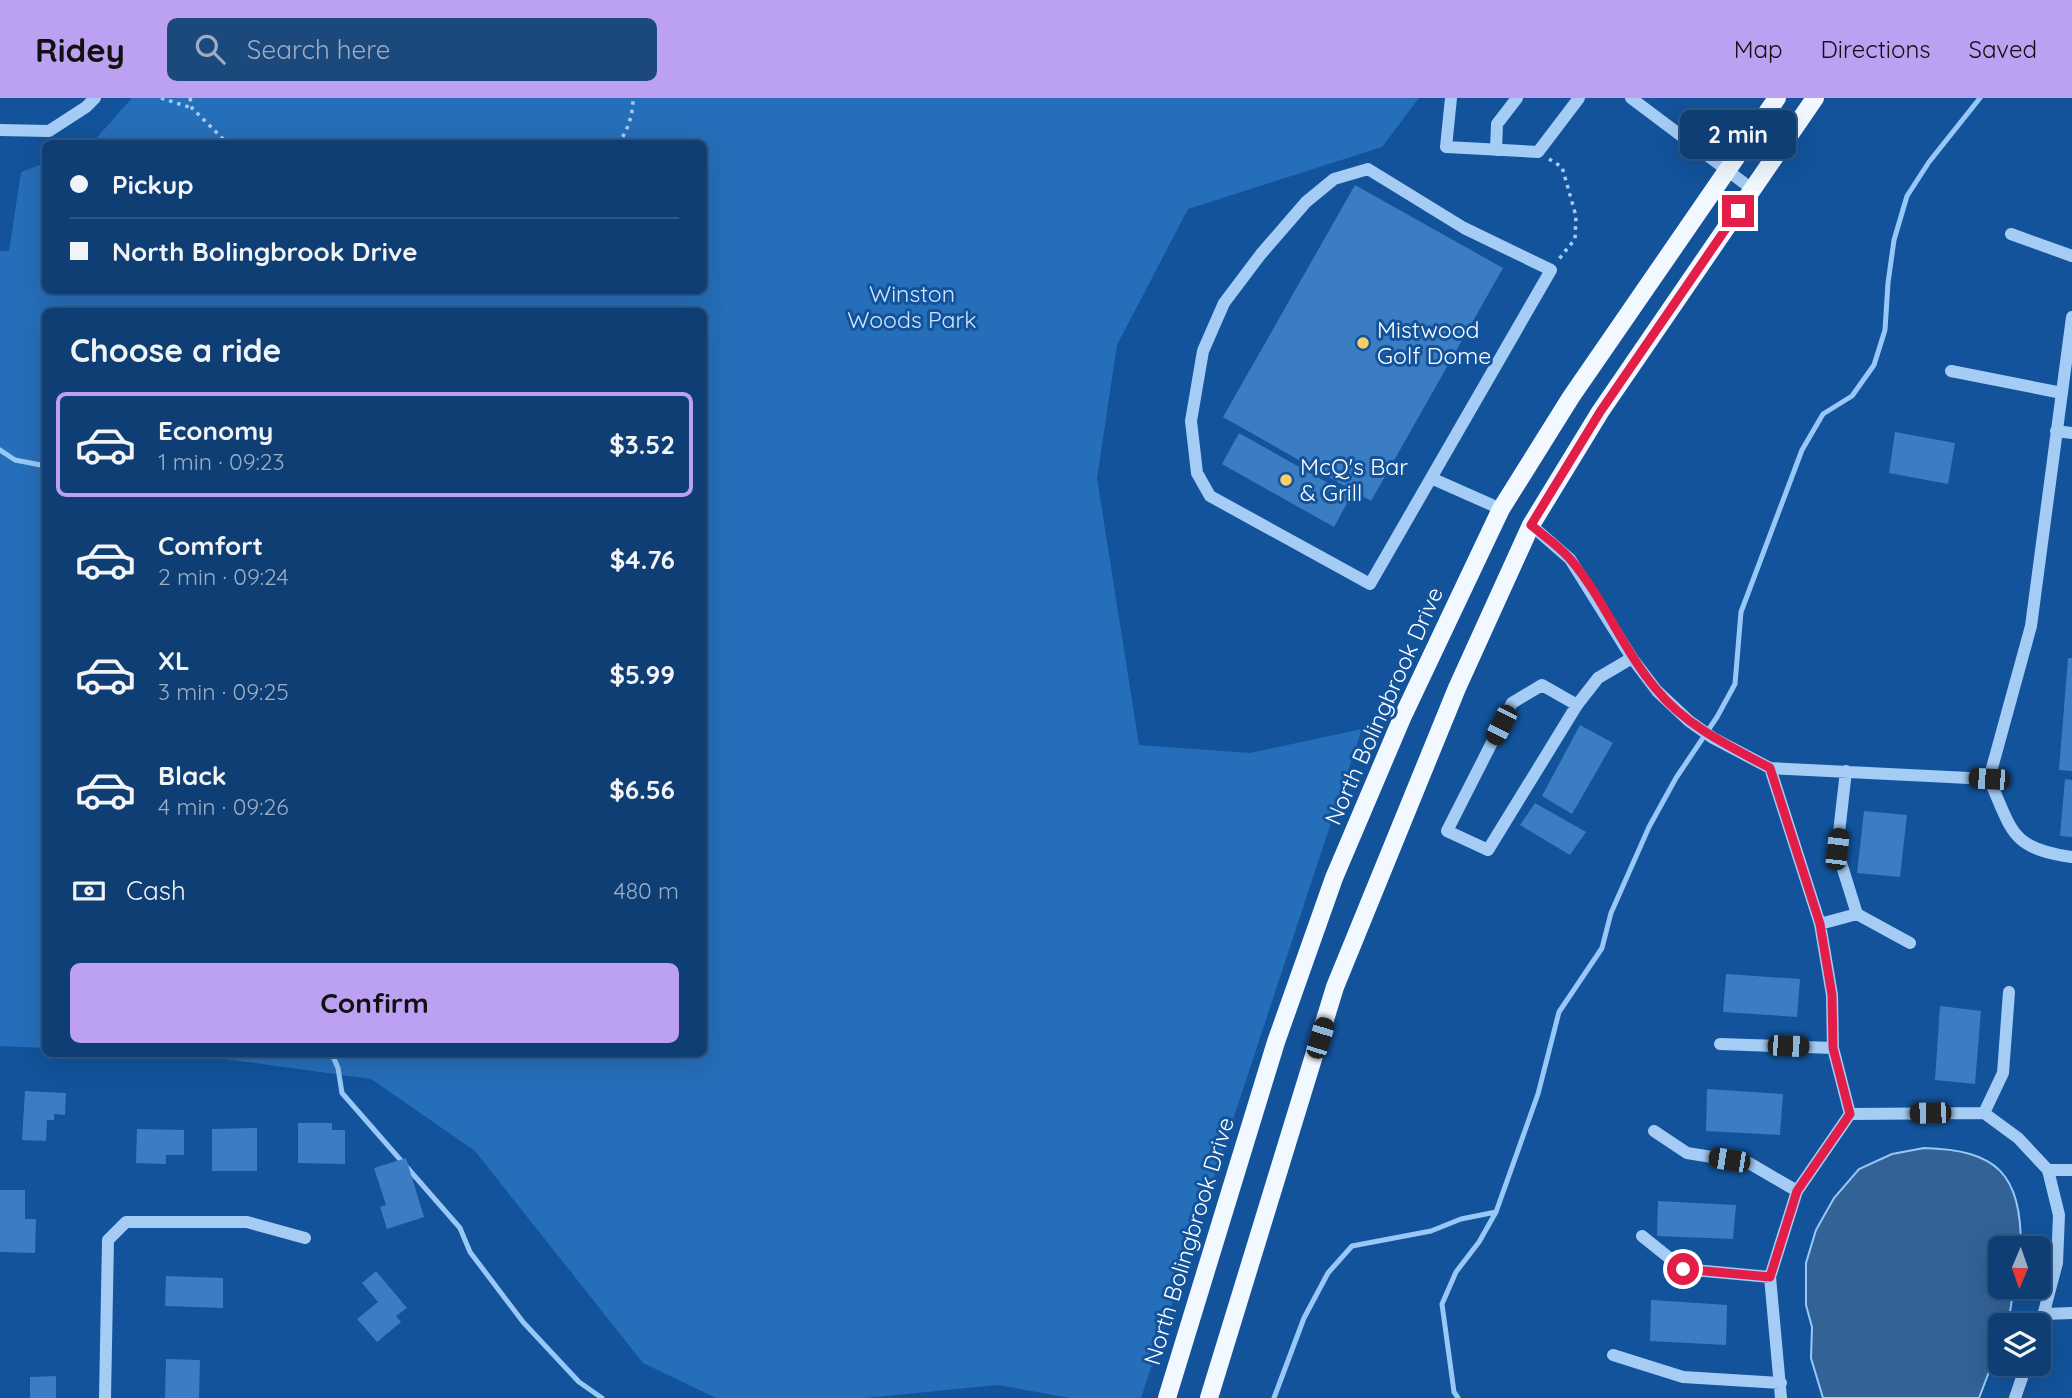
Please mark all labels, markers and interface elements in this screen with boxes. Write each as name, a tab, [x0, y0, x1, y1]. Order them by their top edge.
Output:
search box	[167, 18, 657, 81]
text: Ridey	[35, 29, 125, 70]
icon: search	[191, 30, 229, 68]
text: Search here	[247, 33, 390, 66]
text: Map	[1734, 34, 1783, 64]
text: Directions	[1821, 34, 1931, 64]
text: Saved	[1969, 34, 2037, 64]
callout: 2 min	[1680, 109, 1796, 158]
text: 2 min	[1708, 120, 1768, 149]
text: Pickup	[112, 168, 194, 201]
route end	[1722, 195, 1754, 227]
text: North Bolingbrook Drive	[112, 235, 418, 268]
park label: Winston Woods Park	[847, 279, 977, 334]
place label: Mistwood Golf Dome	[1377, 315, 1491, 370]
text: Choose a ride	[70, 330, 282, 370]
marker: Mistwood Golf Dome	[1355, 335, 1371, 351]
icon: car	[74, 413, 137, 476]
text: Economy	[158, 414, 273, 447]
text: $3.52	[609, 428, 675, 461]
text: 1 min · 09:23	[158, 447, 285, 476]
place label: McQ's Bar & Grill	[1300, 452, 1408, 507]
marker: McQ's Bar & Grill	[1278, 472, 1294, 488]
icon: car	[74, 528, 137, 591]
text: Comfort	[158, 529, 263, 562]
text: $4.76	[610, 543, 675, 576]
text: 2 min · 09:24	[158, 562, 289, 591]
street label: North Bolingbrook Drive	[1318, 582, 1449, 829]
icon: car	[74, 643, 137, 706]
text: XL	[158, 644, 190, 677]
text: $5.99	[610, 658, 675, 691]
text: 3 min · 09:25	[158, 677, 289, 706]
car	[1483, 702, 1520, 748]
icon: car	[74, 758, 137, 821]
text: Black	[158, 759, 227, 792]
car	[1968, 767, 2011, 791]
text: $6.56	[609, 773, 675, 806]
text: 4 min · 09:26	[158, 792, 289, 821]
car	[1825, 827, 1850, 871]
icon: cash	[70, 872, 108, 910]
text: Cash	[126, 874, 186, 907]
text: 480 m	[614, 876, 679, 905]
button: Confirm	[70, 963, 679, 1043]
car	[1304, 1015, 1337, 1061]
car	[1767, 1035, 1810, 1057]
car	[1909, 1102, 1952, 1124]
street label: North Bolingbrook Drive	[1137, 1114, 1240, 1368]
car	[1707, 1146, 1752, 1174]
north arrow	[1988, 1236, 2051, 1298]
map controls	[1988, 1236, 2051, 1376]
route start	[1667, 1253, 1699, 1285]
button: layers	[1988, 1313, 2051, 1376]

